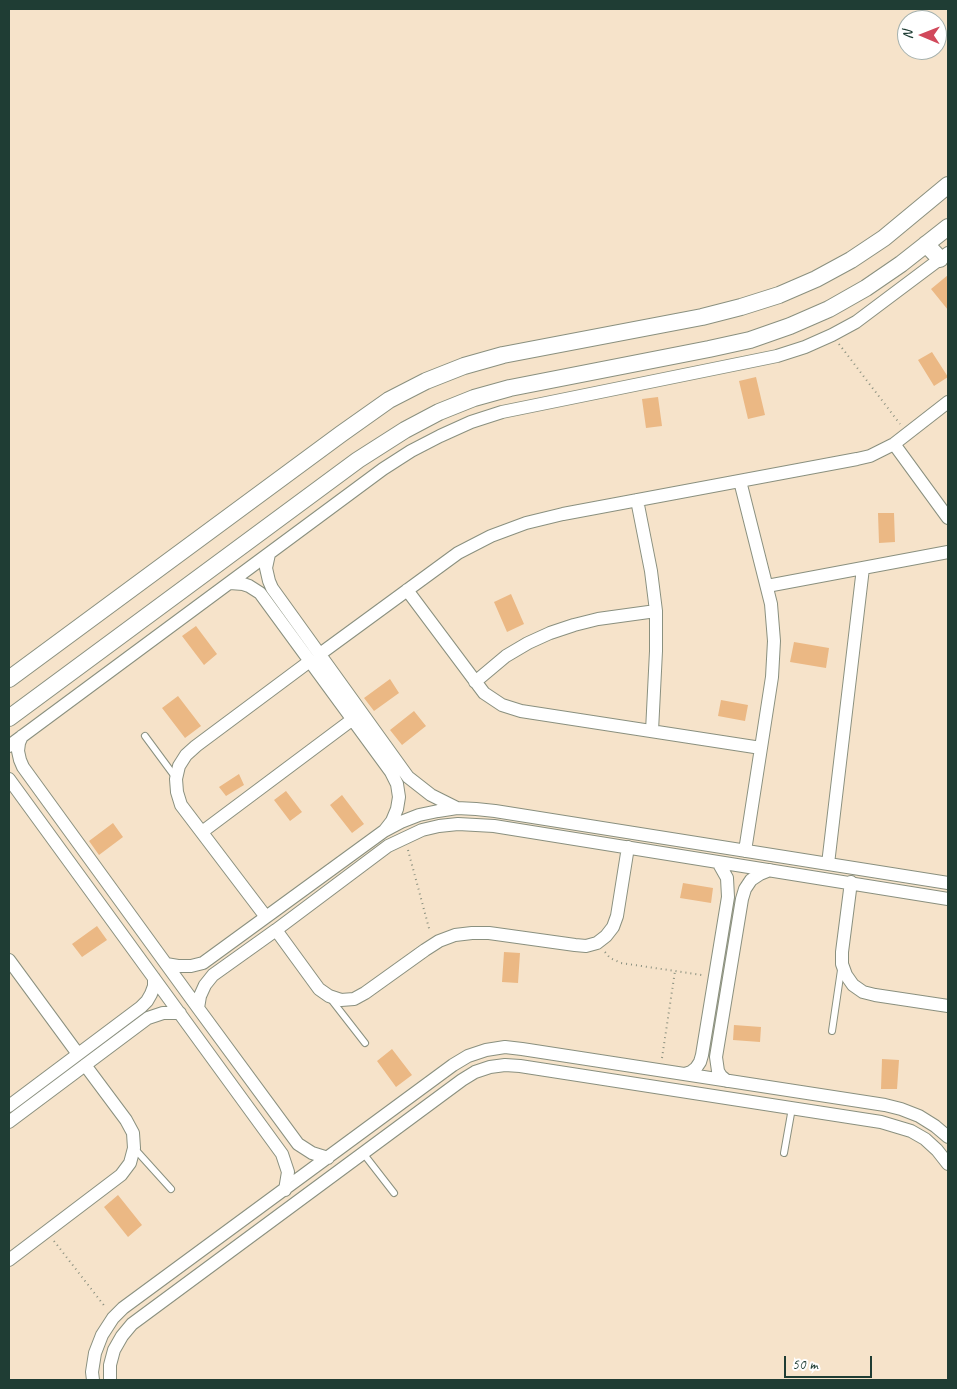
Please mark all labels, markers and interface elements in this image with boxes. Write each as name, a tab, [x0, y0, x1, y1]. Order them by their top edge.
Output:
north arrow	[897, 10, 947, 60]
text: N	[899, 30, 916, 39]
scale bar	[787, 1346, 874, 1378]
text: 50 m	[792, 1355, 818, 1374]

